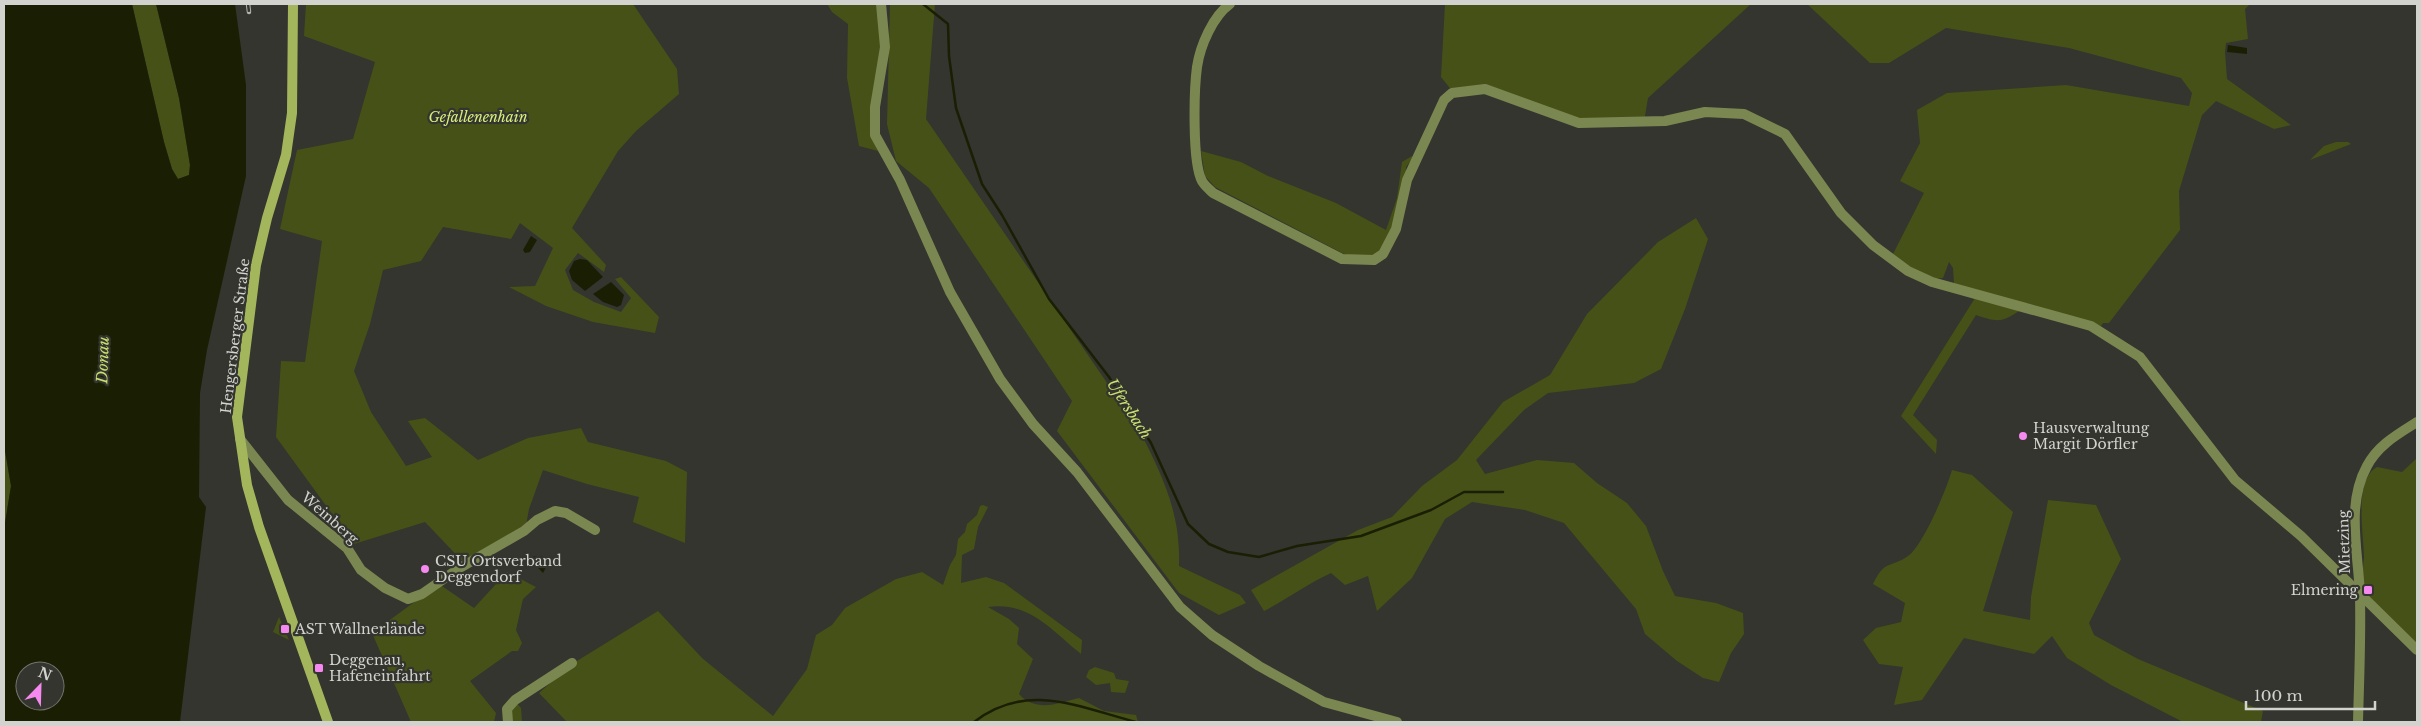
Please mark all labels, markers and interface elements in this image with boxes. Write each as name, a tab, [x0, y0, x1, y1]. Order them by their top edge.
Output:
park label: Gefallenenhain	[429, 108, 528, 126]
street label: Hengersberger Straße	[217, 257, 253, 415]
water label: Donau	[92, 336, 113, 385]
water label: Ufersbach	[1103, 375, 1156, 443]
place label: Hausverwaltung Margit Dörfler	[2033, 419, 2150, 453]
marker: Hausverwaltung Margit Dörfler	[2017, 430, 2029, 442]
street label: Weinberg	[297, 488, 363, 548]
street label: Mietzing	[2334, 509, 2354, 574]
place label: CSU Ortsverband Deggendorf	[435, 552, 562, 586]
marker: CSU Ortsverband Deggendorf	[419, 563, 431, 575]
place label: Elmering	[2291, 581, 2359, 599]
marker: Elmering	[2362, 584, 2374, 596]
place label: AST Wallnerlände	[294, 620, 425, 638]
marker: AST Wallnerlände	[279, 623, 291, 635]
place label: Deggenau, Hafeneinfahrt	[329, 651, 431, 685]
north arrow	[15, 661, 65, 711]
marker: Deggenau, Hafeneinfahrt	[313, 662, 325, 674]
text: N	[36, 663, 55, 685]
scale bar	[2246, 678, 2375, 710]
text: 100 m	[2254, 686, 2303, 705]

